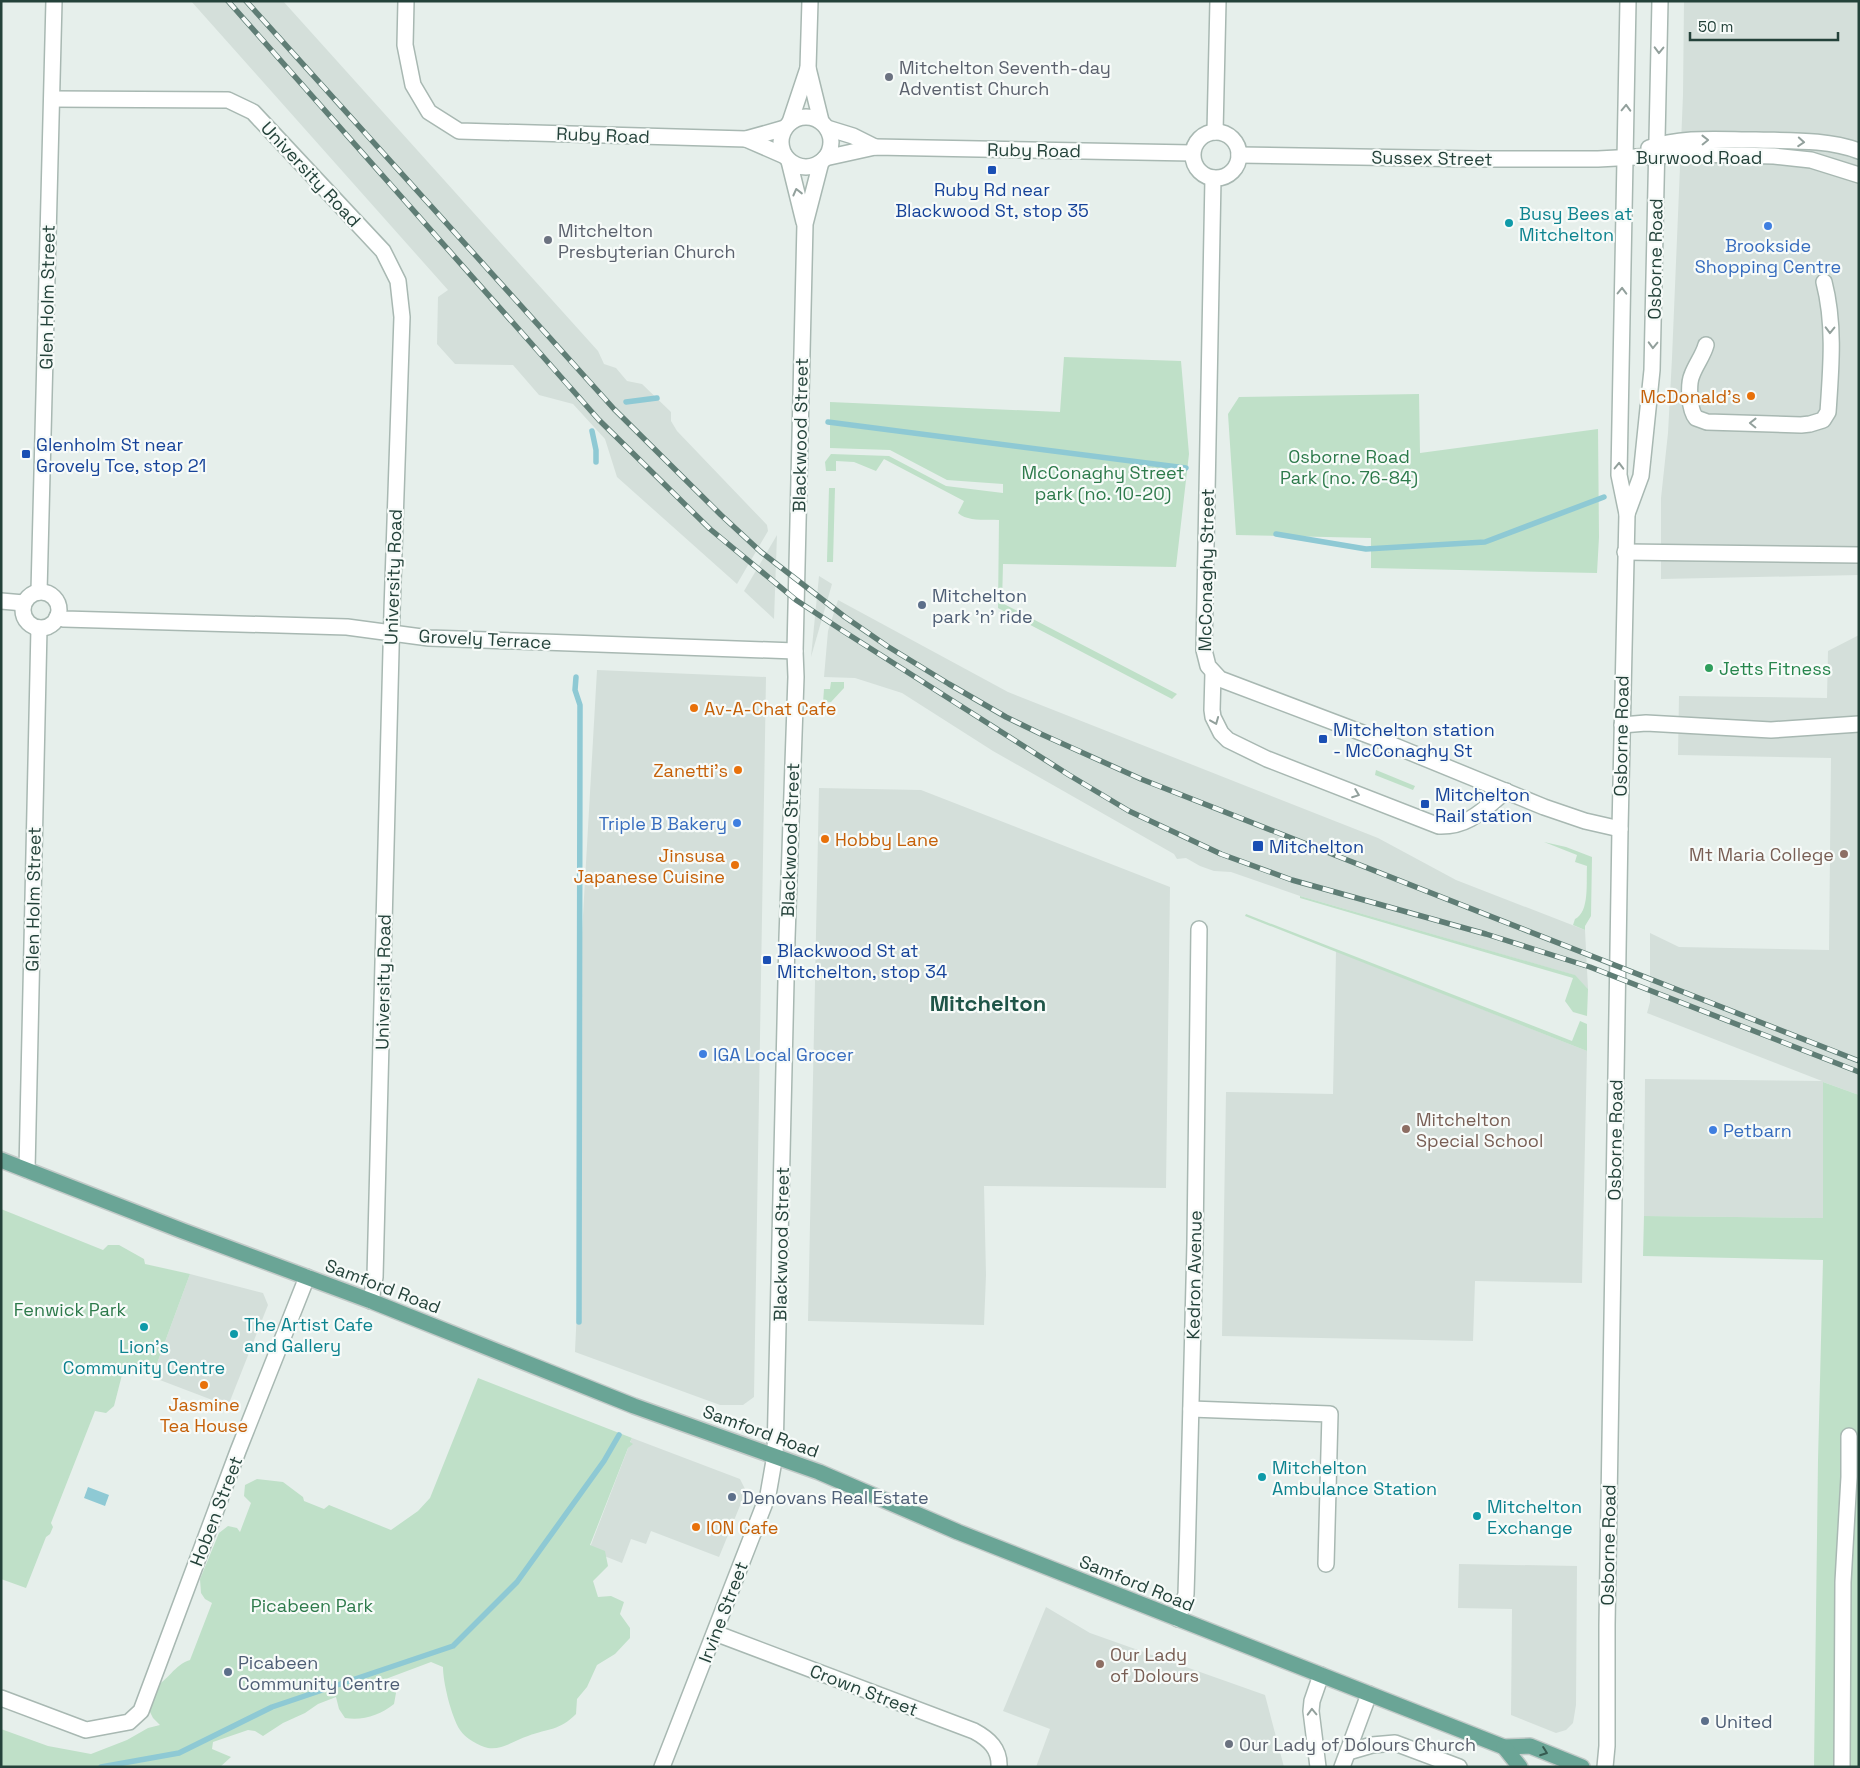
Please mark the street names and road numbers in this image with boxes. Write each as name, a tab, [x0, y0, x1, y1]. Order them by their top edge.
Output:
street label: University Road	[256, 116, 366, 232]
street label: Ruby Road	[556, 122, 650, 148]
street label: Ruby Road	[987, 138, 1081, 162]
street label: Sussex Street	[1371, 145, 1493, 171]
street label: Burwood Road	[1636, 146, 1762, 169]
street label: Osborne Road	[1642, 198, 1668, 320]
street label: Glen Holm Street	[34, 224, 60, 370]
street label: Blackwood Street	[787, 358, 813, 512]
street label: McConaghy Street	[1193, 488, 1219, 652]
street label: University Road	[379, 509, 407, 645]
street label: Grovely Terrace	[418, 624, 552, 654]
street label: Osborne Road	[1608, 675, 1634, 797]
street label: Blackwood Street	[776, 762, 804, 918]
street label: Glen Holm Street	[20, 826, 46, 972]
street label: University Road	[370, 914, 396, 1050]
street label: Osborne Road	[1602, 1079, 1628, 1201]
street label: Blackwood Street	[768, 1167, 794, 1321]
street label: Kedron Avenue	[1181, 1210, 1207, 1340]
street label: Samford Road	[322, 1253, 444, 1319]
street label: Samford Road	[700, 1399, 822, 1463]
street label: Hoben Street	[185, 1453, 247, 1569]
street label: Osborne Road	[1595, 1484, 1621, 1606]
street label: Samford Road	[1076, 1549, 1198, 1617]
street label: Irvine Street	[693, 1558, 753, 1666]
street label: Crown Street	[807, 1659, 921, 1721]

